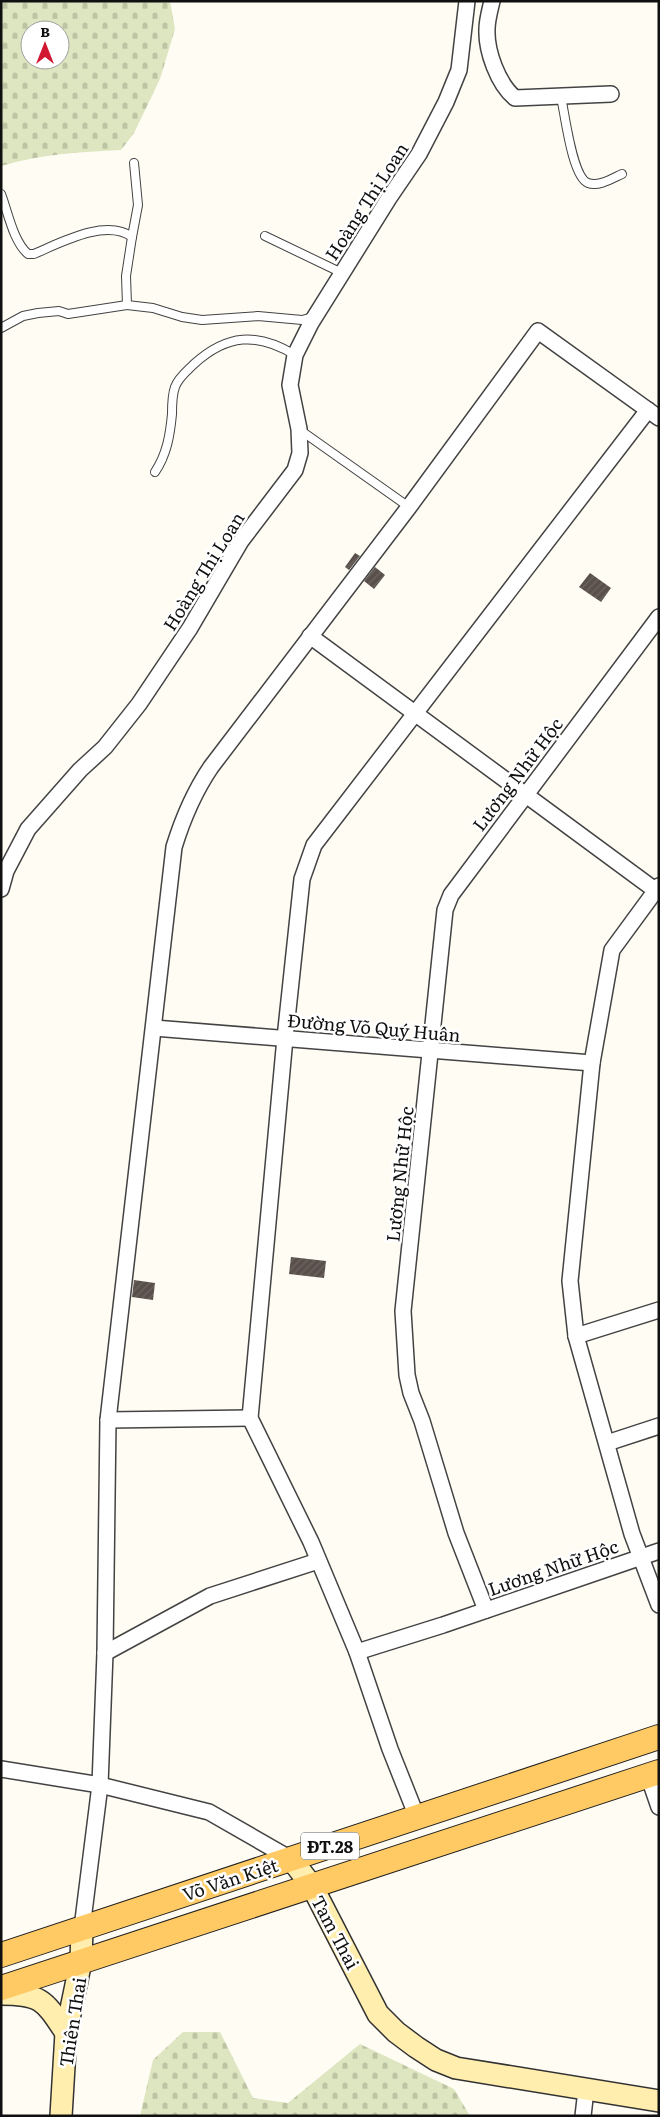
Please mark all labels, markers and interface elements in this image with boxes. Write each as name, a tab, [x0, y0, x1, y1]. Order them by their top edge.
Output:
north arrow	[20, 20, 70, 70]
text: B	[40, 21, 50, 41]
street label: Hoàng Thị Loan	[318, 137, 414, 265]
street label: Hoàng Thị Loan	[156, 506, 250, 636]
street label: Lương Nhữ Hộc	[465, 712, 569, 836]
street label: Đường Võ Quý Huân	[286, 1006, 462, 1048]
street label: Lương Nhữ Hộc	[378, 1105, 420, 1243]
street label: Lương Nhữ Hộc	[484, 1532, 622, 1602]
road number: ĐT.28	[301, 1832, 359, 1860]
street label: Võ Văn Kiệt	[179, 1851, 282, 1907]
street label: Tam Thai	[305, 1890, 367, 1974]
street label: Thiên Thai	[52, 1975, 92, 2069]

